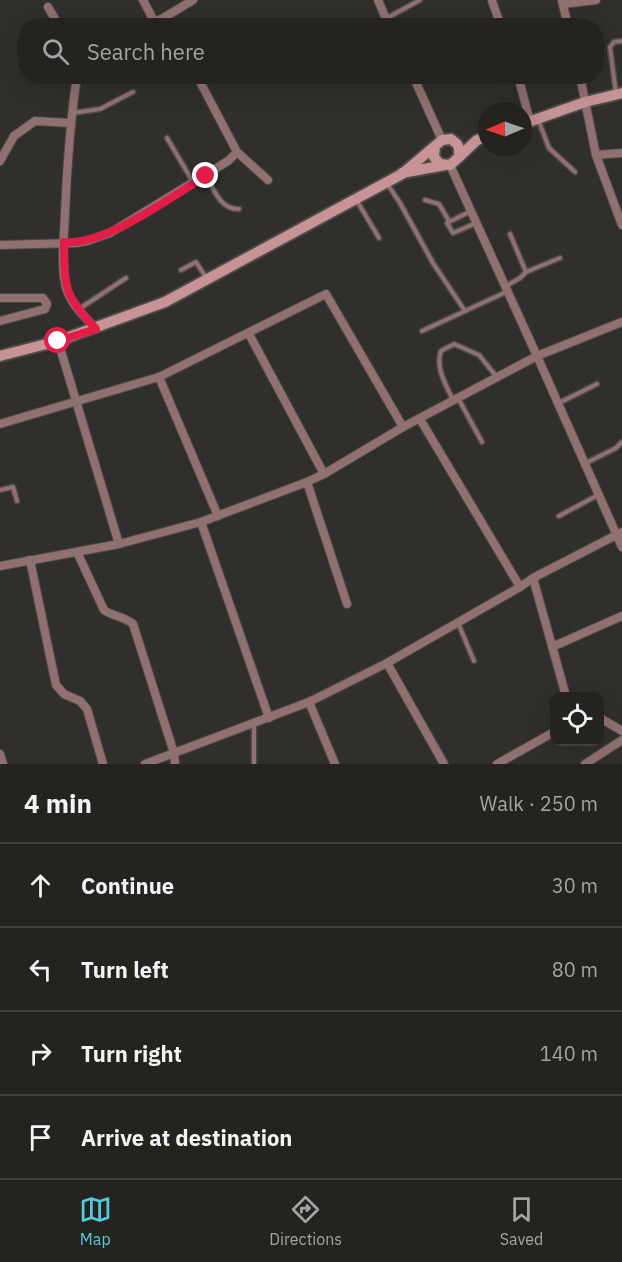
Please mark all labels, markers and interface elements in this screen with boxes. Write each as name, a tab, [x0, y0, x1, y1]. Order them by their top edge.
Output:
search box	[18, 18, 604, 84]
icon: search	[39, 35, 72, 68]
text: Search here	[87, 37, 205, 66]
north arrow	[478, 102, 532, 156]
route end	[192, 162, 218, 188]
route start	[44, 327, 70, 353]
map controls	[550, 692, 604, 746]
button: locate	[550, 692, 604, 746]
text: 4 min	[24, 786, 92, 820]
text: Walk · 250 m	[480, 790, 598, 817]
icon: ahead	[24, 869, 57, 902]
text: Continue	[81, 871, 174, 900]
text: 30 m	[552, 872, 598, 899]
icon: left	[24, 953, 57, 986]
text: Turn left	[81, 955, 169, 984]
text: 80 m	[552, 956, 598, 983]
icon: right	[24, 1037, 57, 1070]
text: Turn right	[81, 1039, 182, 1068]
text: 140 m	[540, 1040, 598, 1067]
icon: arrive	[24, 1121, 57, 1154]
text: Arrive at destination	[81, 1123, 292, 1152]
tab: Map	[79, 1193, 112, 1249]
tab: Directions	[269, 1193, 342, 1249]
tab: Saved	[500, 1193, 543, 1249]

